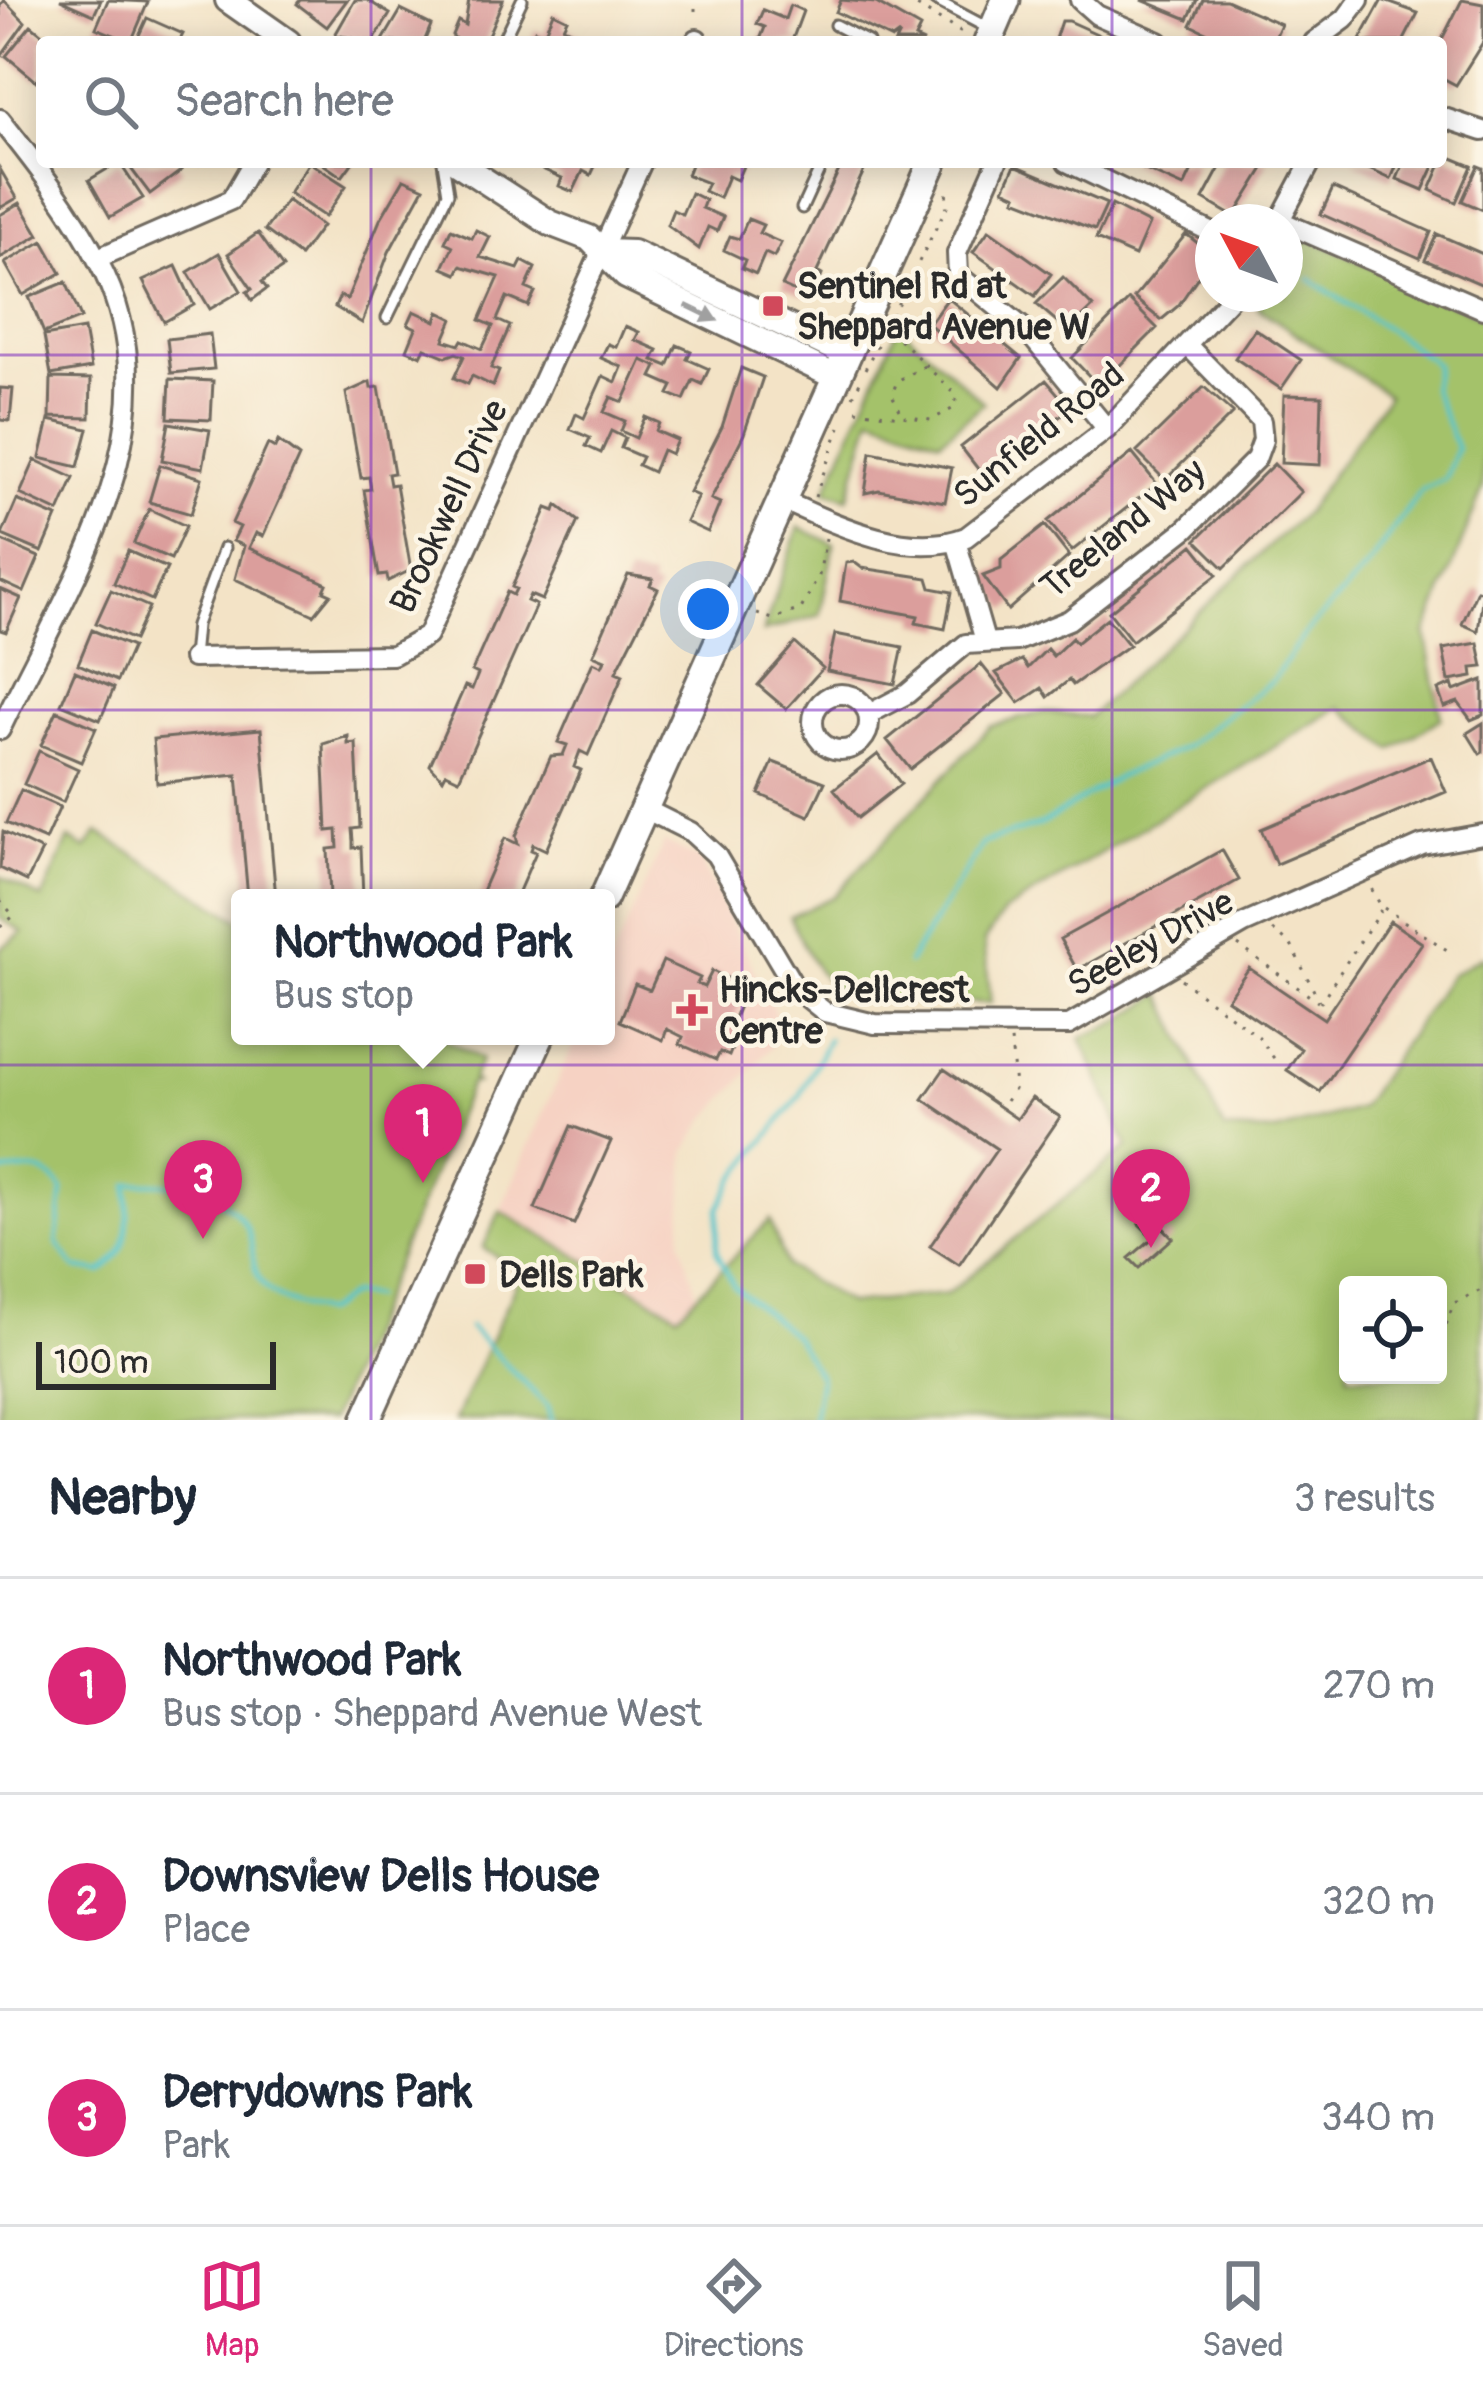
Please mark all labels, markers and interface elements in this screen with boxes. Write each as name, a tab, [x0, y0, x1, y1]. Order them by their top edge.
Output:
search box	[36, 36, 1447, 168]
icon: search	[78, 69, 144, 135]
text: Search here	[174, 74, 394, 130]
north arrow	[1195, 204, 1303, 312]
place label: Sentinel Rd at Sheppard Avenue W	[797, 264, 1090, 350]
marker: Sentinel Rd at Sheppard Avenue W	[760, 293, 786, 319]
one-way arrow	[684, 303, 719, 323]
street label: Sunfield Road	[944, 353, 1133, 518]
street label: Brookwell Drive	[380, 393, 518, 620]
street label: Treeland Way	[1031, 449, 1215, 609]
your location	[678, 579, 738, 639]
street label: Seeley Drive	[1060, 879, 1242, 1007]
popup	[231, 889, 615, 1045]
text: Northwood Park	[273, 915, 573, 971]
place label: Hincks-Dellcrest Centre	[719, 968, 971, 1054]
text: Bus stop	[273, 971, 414, 1020]
marker: Hincks-Dellcrest Centre	[676, 994, 708, 1026]
pin: 1	[384, 1084, 462, 1183]
pin: 3	[164, 1140, 242, 1239]
pin: 2	[1112, 1149, 1190, 1248]
place label: Dells Park	[499, 1253, 644, 1298]
marker: Dells Park	[462, 1261, 488, 1287]
map controls	[1339, 1276, 1447, 1384]
button: locate	[1339, 1276, 1447, 1384]
scale bar	[36, 1336, 276, 1389]
text: 100 m	[54, 1342, 148, 1383]
text: Nearby	[48, 1466, 196, 1530]
text: 3 results	[1294, 1474, 1435, 1523]
text: Northwood Park	[162, 1633, 461, 1689]
text: 1	[79, 1661, 95, 1710]
text: 270 m	[1323, 1661, 1435, 1710]
text: Bus stop · Sheppard Avenue West	[162, 1689, 702, 1738]
text: Downsview Dells House	[162, 1849, 599, 1905]
text: 2	[76, 1877, 98, 1926]
text: 320 m	[1322, 1877, 1435, 1926]
text: Place	[162, 1905, 250, 1954]
text: Derrydowns Park	[162, 2065, 472, 2121]
text: 3	[76, 2093, 98, 2142]
text: 340 m	[1321, 2093, 1435, 2142]
text: Park	[162, 2121, 230, 2170]
tab: Map	[199, 2253, 265, 2366]
tab: Directions	[664, 2253, 804, 2366]
tab: Saved	[1202, 2253, 1284, 2366]

